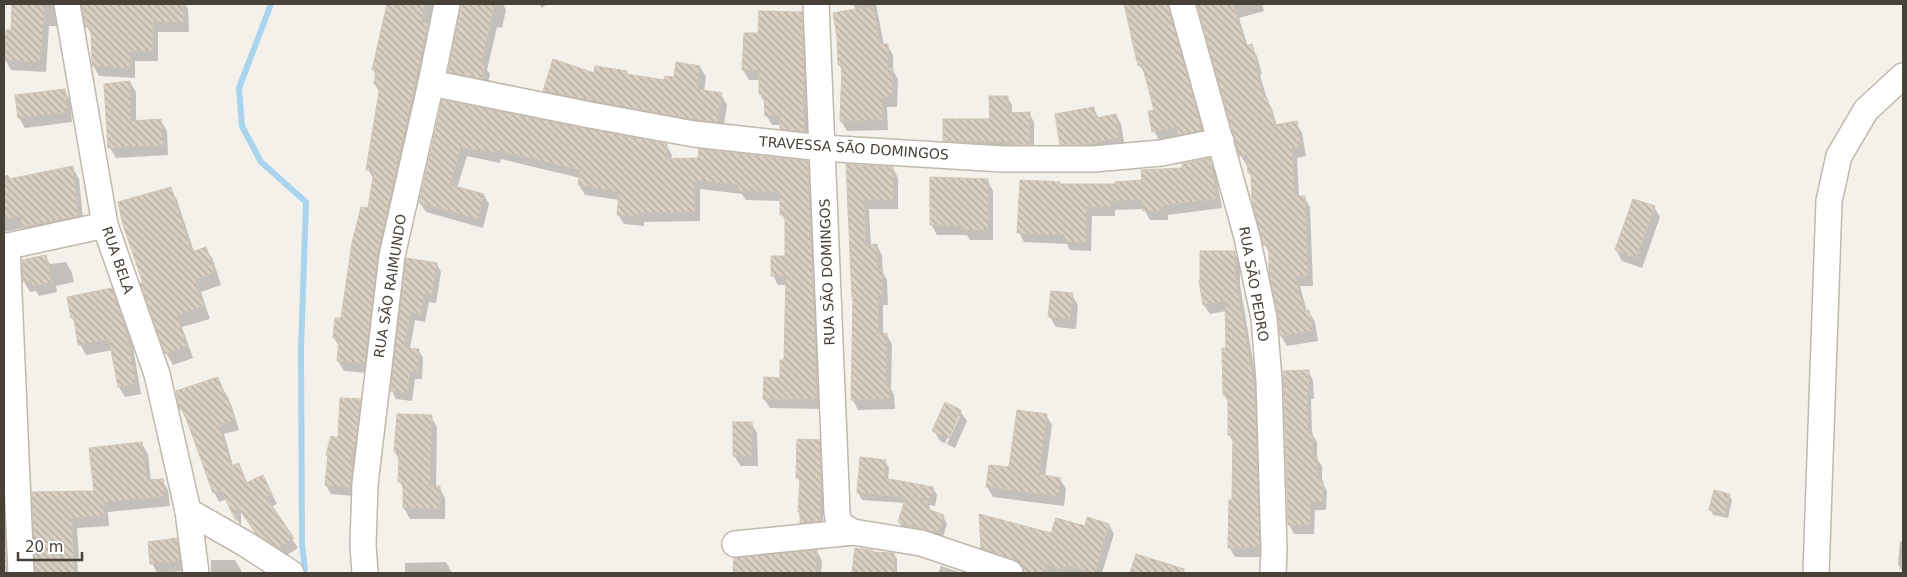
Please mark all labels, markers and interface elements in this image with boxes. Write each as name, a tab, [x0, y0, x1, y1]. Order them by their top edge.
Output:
street label: TRAVESSA SÃO DOMINGOS	[758, 133, 949, 163]
street label: RUA SÃO DOMINGOS	[816, 198, 838, 346]
street label: RUA SÃO RAIMUNDO	[371, 213, 409, 359]
street label: RUA BELA	[99, 224, 137, 296]
street label: RUA SÃO PEDRO	[1236, 225, 1272, 343]
scale bar	[18, 530, 81, 562]
text: 20 m	[25, 538, 63, 556]

